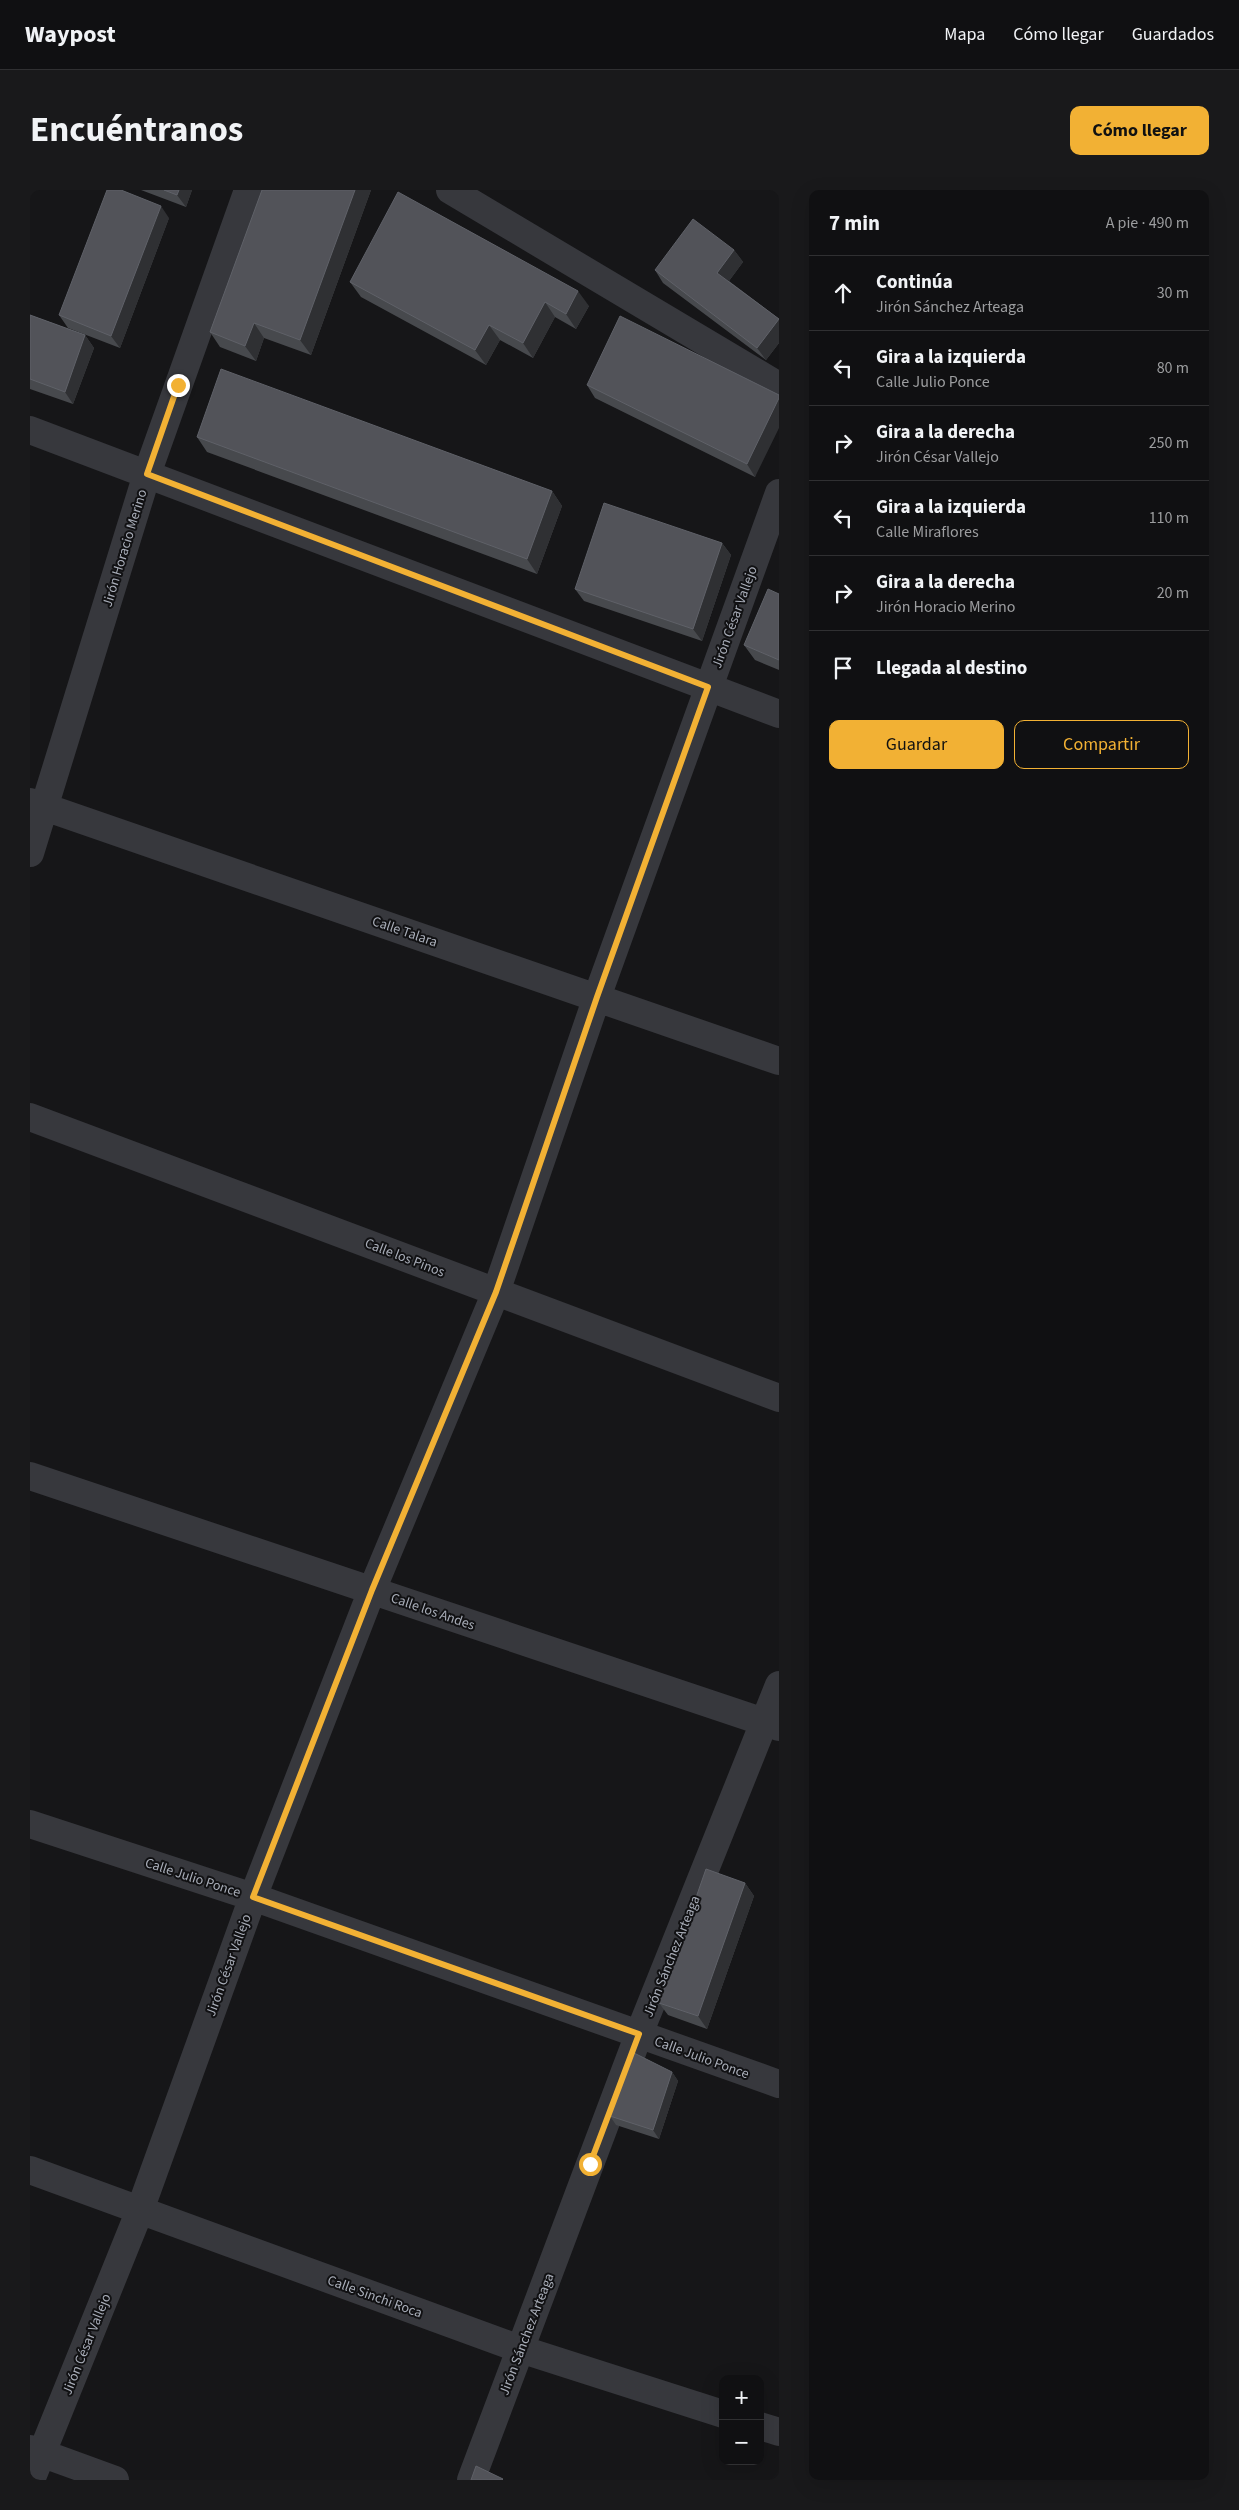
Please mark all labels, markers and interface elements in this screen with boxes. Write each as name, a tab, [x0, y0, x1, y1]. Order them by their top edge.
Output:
text: Waypost	[25, 17, 116, 52]
text: Mapa	[944, 22, 985, 47]
text: Cómo llegar	[1013, 22, 1104, 47]
text: Guardados	[1132, 22, 1214, 47]
text: Encuéntranos	[30, 105, 243, 155]
button: Cómo llegar	[1070, 106, 1209, 155]
text: 7 min	[829, 208, 880, 238]
text: A pie · 490 m	[1106, 212, 1189, 234]
text: Continúa	[876, 269, 953, 296]
icon: ahead	[829, 279, 857, 307]
text: 30 m	[1157, 282, 1189, 304]
text: Jirón Sánchez Arteaga	[876, 296, 1024, 318]
text: Gira a la izquierda	[876, 344, 1026, 371]
icon: left	[829, 354, 857, 382]
text: 80 m	[1157, 357, 1189, 379]
text: Calle Julio Ponce	[876, 371, 990, 393]
route end	[167, 374, 190, 397]
text: Gira a la derecha	[876, 419, 1015, 446]
icon: right	[829, 429, 857, 457]
text: 250 m	[1149, 432, 1189, 454]
text: Jirón César Vallejo	[876, 446, 999, 468]
street label: Jirón Horacio Merino	[98, 487, 152, 610]
text: Gira a la izquierda	[876, 494, 1026, 521]
icon: left	[829, 504, 857, 532]
text: 110 m	[1149, 507, 1189, 529]
text: Calle Miraflores	[876, 521, 979, 543]
street label: Jirón César Vallejo	[707, 563, 763, 671]
text: Gira a la derecha	[876, 569, 1015, 596]
icon: right	[829, 579, 857, 607]
text: 20 m	[1157, 582, 1189, 604]
text: Jirón Horacio Merino	[876, 596, 1016, 618]
icon: arrive	[829, 654, 857, 682]
text: Llegada al destino	[876, 655, 1027, 682]
button: Guardar	[829, 720, 1004, 769]
button: Compartir	[1014, 720, 1189, 769]
street label: Calle Talara	[369, 911, 440, 952]
street label: Calle los Pinos	[362, 1234, 448, 1282]
street label: Calle los Andes	[388, 1588, 477, 1636]
street label: Calle Julio Ponce	[142, 1853, 243, 1903]
street label: Jirón Sánchez Arteaga	[638, 1893, 705, 2020]
street label: Jirón César Vallejo	[201, 1911, 257, 2019]
street label: Calle Julio Ponce	[651, 2032, 752, 2084]
route start	[579, 2153, 602, 2176]
street label: Jirón Sánchez Arteaga	[494, 2270, 559, 2398]
street label: Calle Sinchi Roca	[324, 2271, 425, 2323]
street label: Jirón César Vallejo	[58, 2291, 116, 2398]
map controls	[719, 2375, 764, 2465]
button: +	[719, 2375, 764, 2420]
button: −	[719, 2420, 764, 2465]

